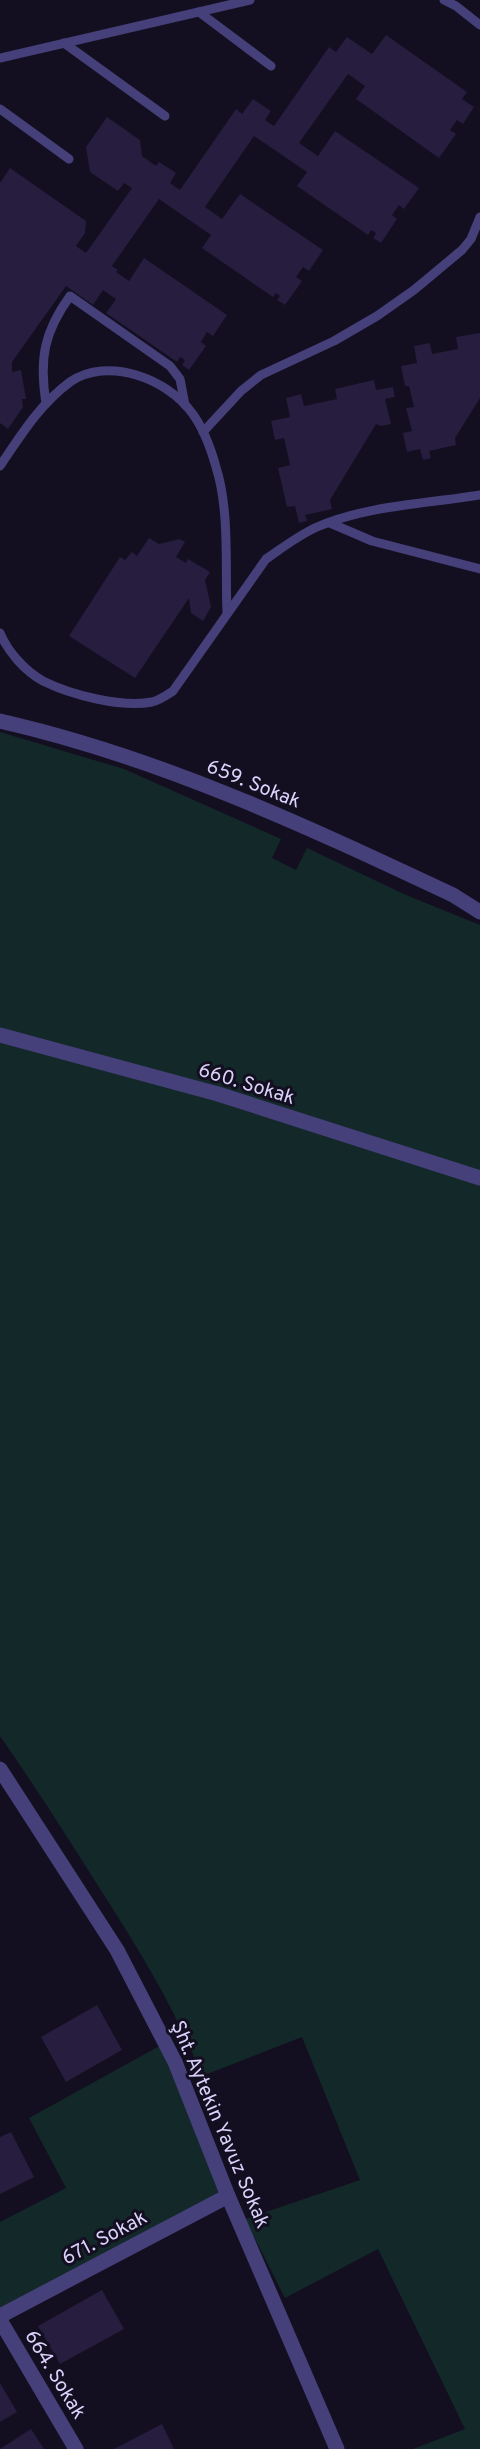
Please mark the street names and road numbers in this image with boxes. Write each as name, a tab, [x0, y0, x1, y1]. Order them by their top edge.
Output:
street label: 659. Sokak	[202, 754, 304, 816]
street label: 660. Sokak	[195, 1058, 298, 1112]
street label: Şht. Aytekin Yavuz Sokak	[164, 2017, 275, 2233]
street label: 671. Sokak	[58, 2205, 152, 2272]
street label: 664. Sokak	[18, 2326, 91, 2424]

